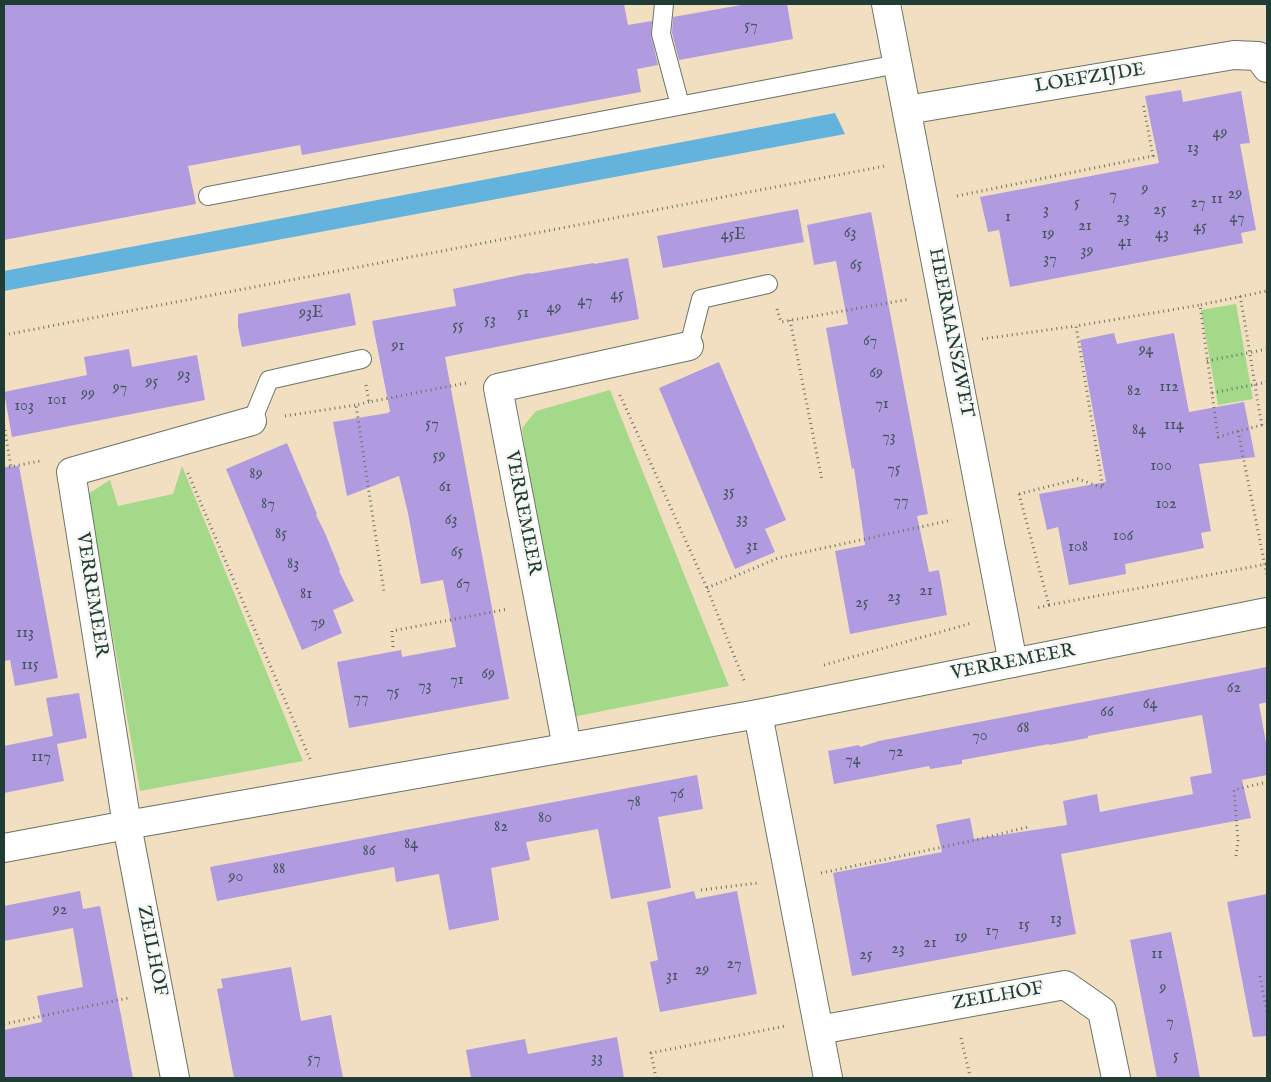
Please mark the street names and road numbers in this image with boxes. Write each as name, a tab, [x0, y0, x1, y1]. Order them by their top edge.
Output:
street label: LOEFZIJDE	[1033, 59, 1147, 99]
street label: HEERMANSZWET	[922, 246, 978, 420]
street label: VERREMEER	[499, 449, 545, 577]
street label: VERREMEER	[70, 531, 112, 659]
street label: VERREMEER	[949, 640, 1077, 686]
street label: ZEILHOF	[131, 904, 171, 998]
street label: ZEILHOF	[951, 978, 1045, 1016]

